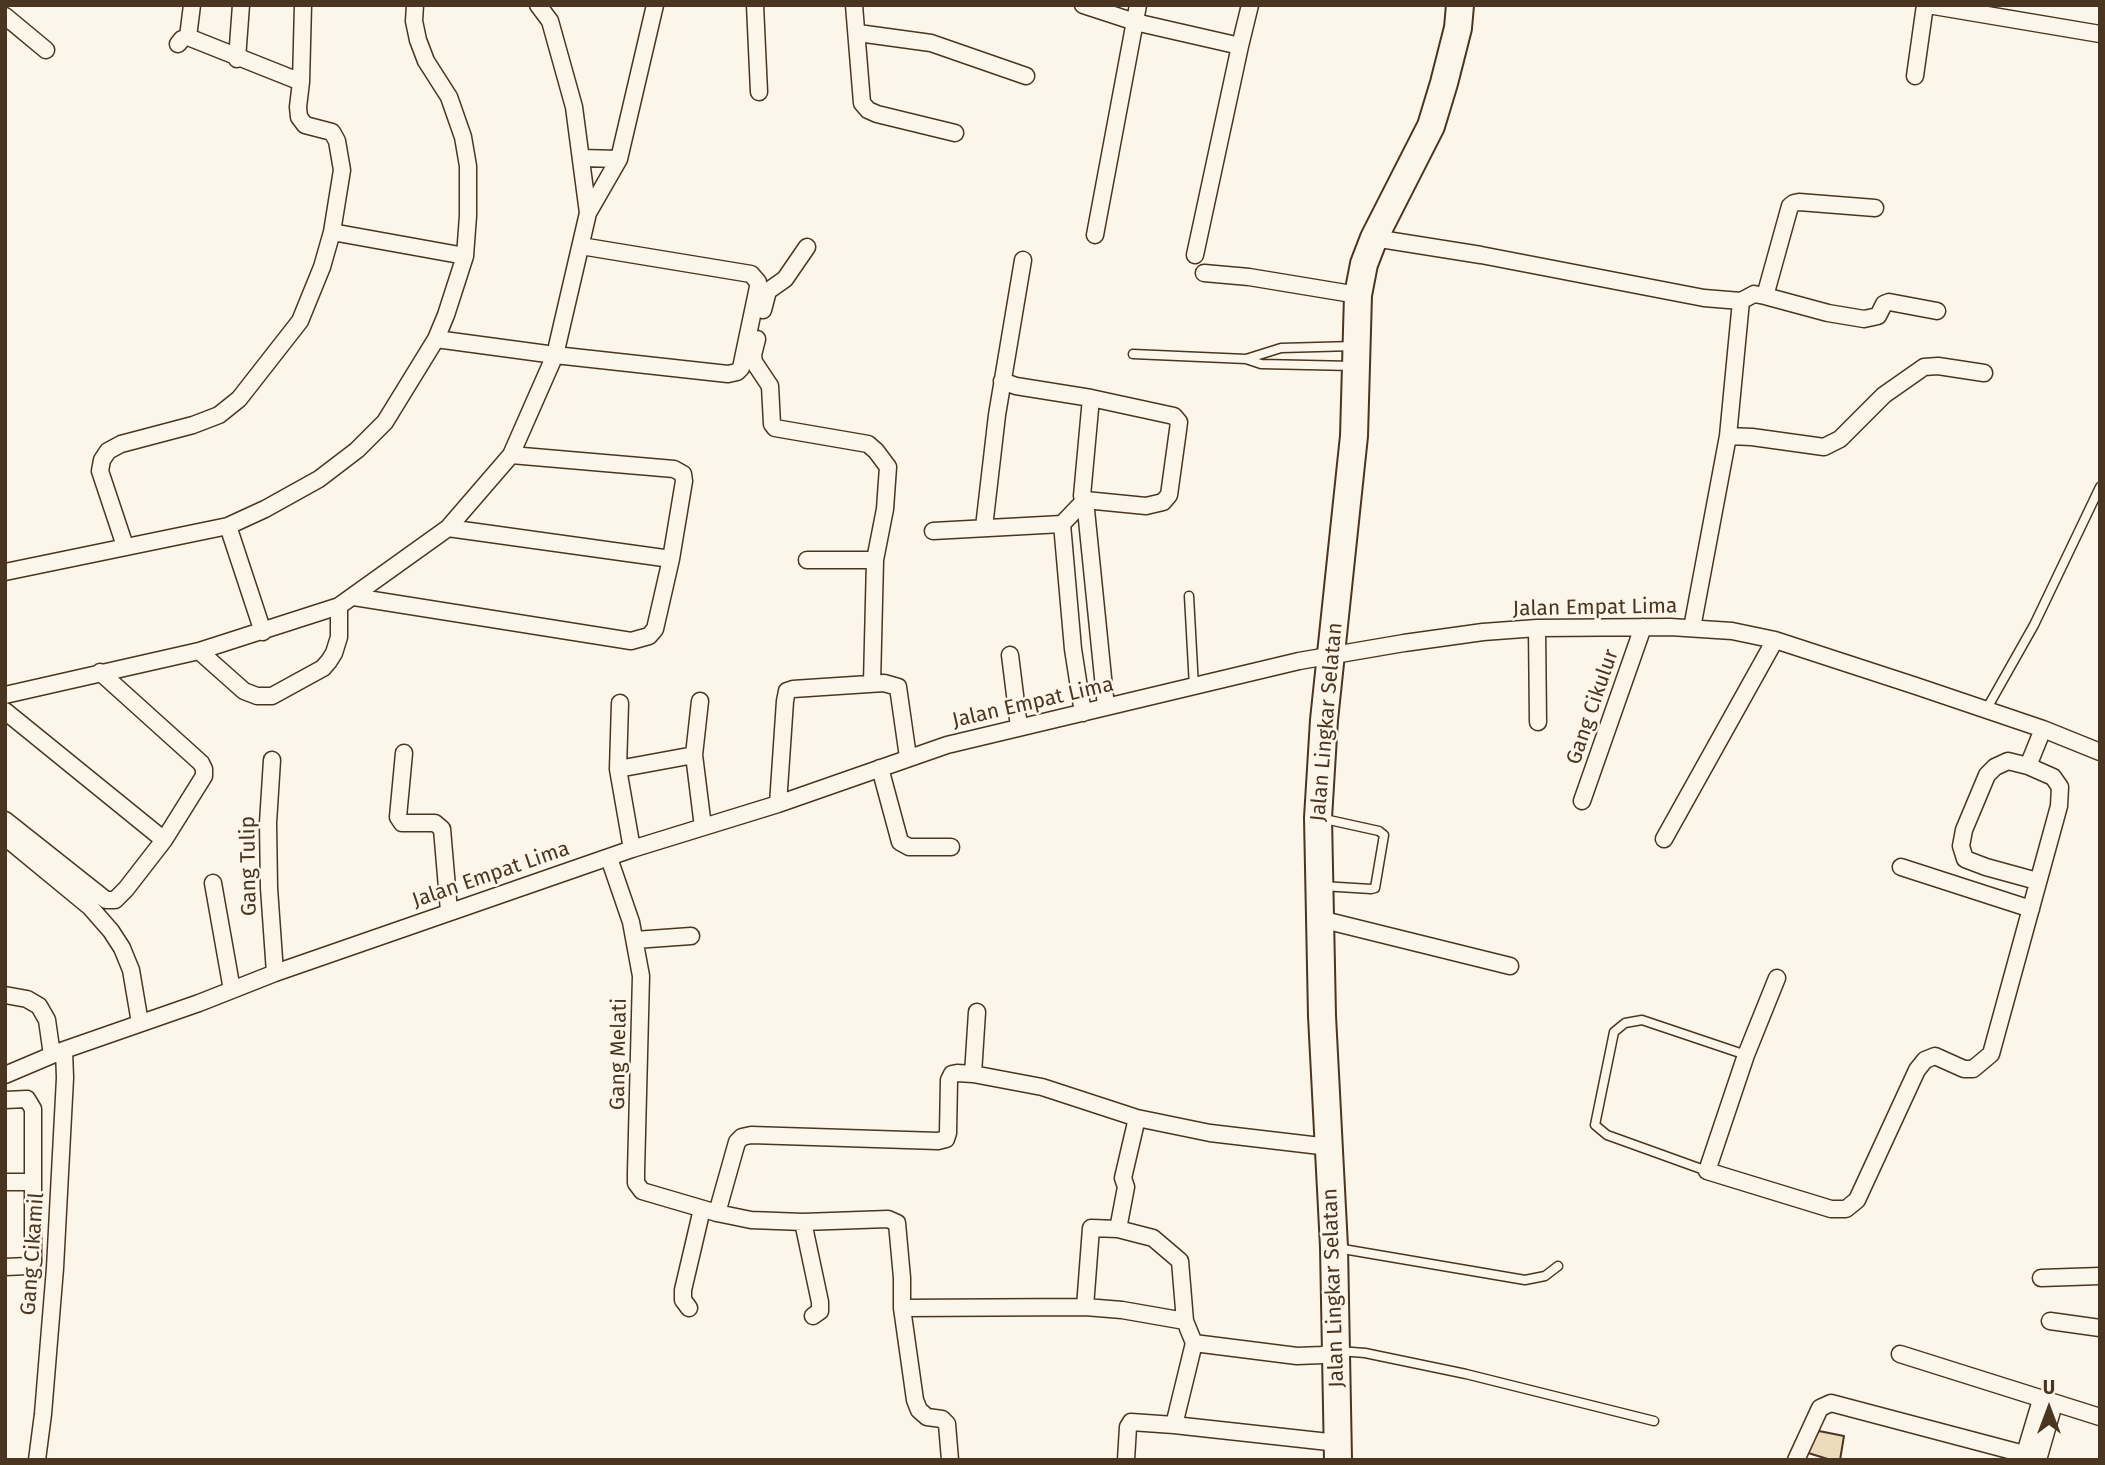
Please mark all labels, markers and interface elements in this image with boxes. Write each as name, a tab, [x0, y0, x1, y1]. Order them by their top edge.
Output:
street label: Jalan Empat Lima	[1512, 594, 1678, 622]
street label: Jalan Lingkar Selatan	[1306, 621, 1348, 823]
street label: Gang Cikulur	[1561, 646, 1625, 768]
street label: Jalan Empat Lima	[950, 672, 1116, 734]
street label: Gang Tulip	[236, 816, 262, 916]
street label: Jalan Empat Lima	[409, 836, 573, 914]
street label: Gang Melati	[605, 998, 633, 1110]
street label: Jalan Lingkar Selatan	[1318, 1188, 1350, 1388]
street label: Gang Cikamil	[16, 1192, 50, 1316]
north arrow	[2014, 1374, 2084, 1444]
text: U	[2043, 1376, 2055, 1399]

